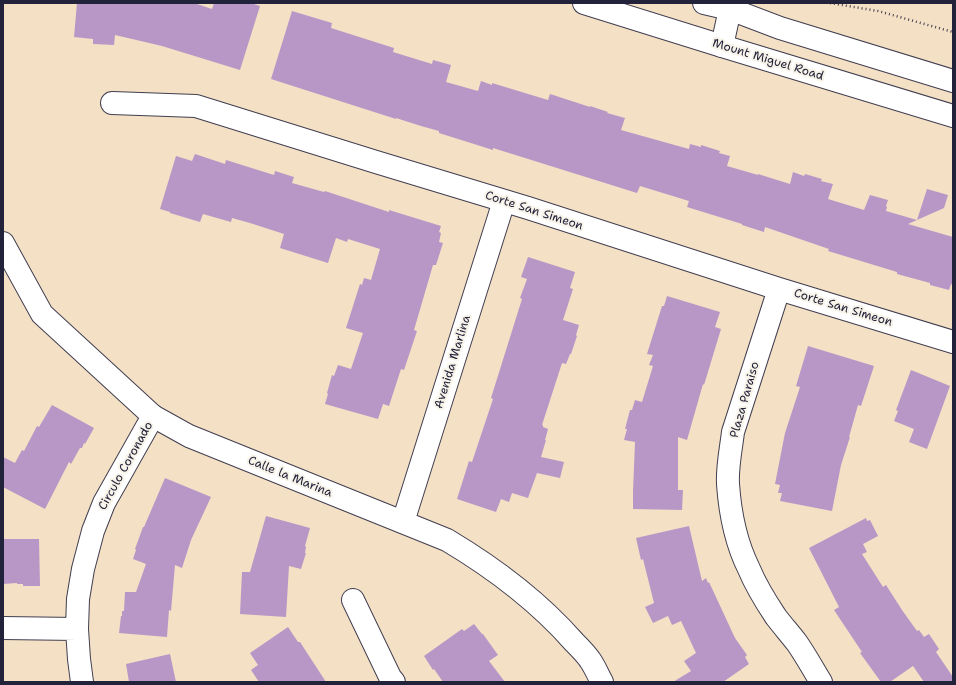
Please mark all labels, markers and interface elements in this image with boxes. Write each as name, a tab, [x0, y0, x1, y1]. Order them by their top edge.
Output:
street label: Mount Miguel Road	[711, 36, 825, 84]
street label: Corte San Simeon	[483, 188, 585, 234]
street label: Corte San Simeon	[792, 286, 894, 330]
street label: Avenida Marlina	[432, 314, 474, 410]
street label: Plaza Paraiso	[727, 360, 763, 440]
street label: Circulo Coronado	[96, 419, 156, 513]
street label: Calle la Marina	[246, 454, 334, 500]

